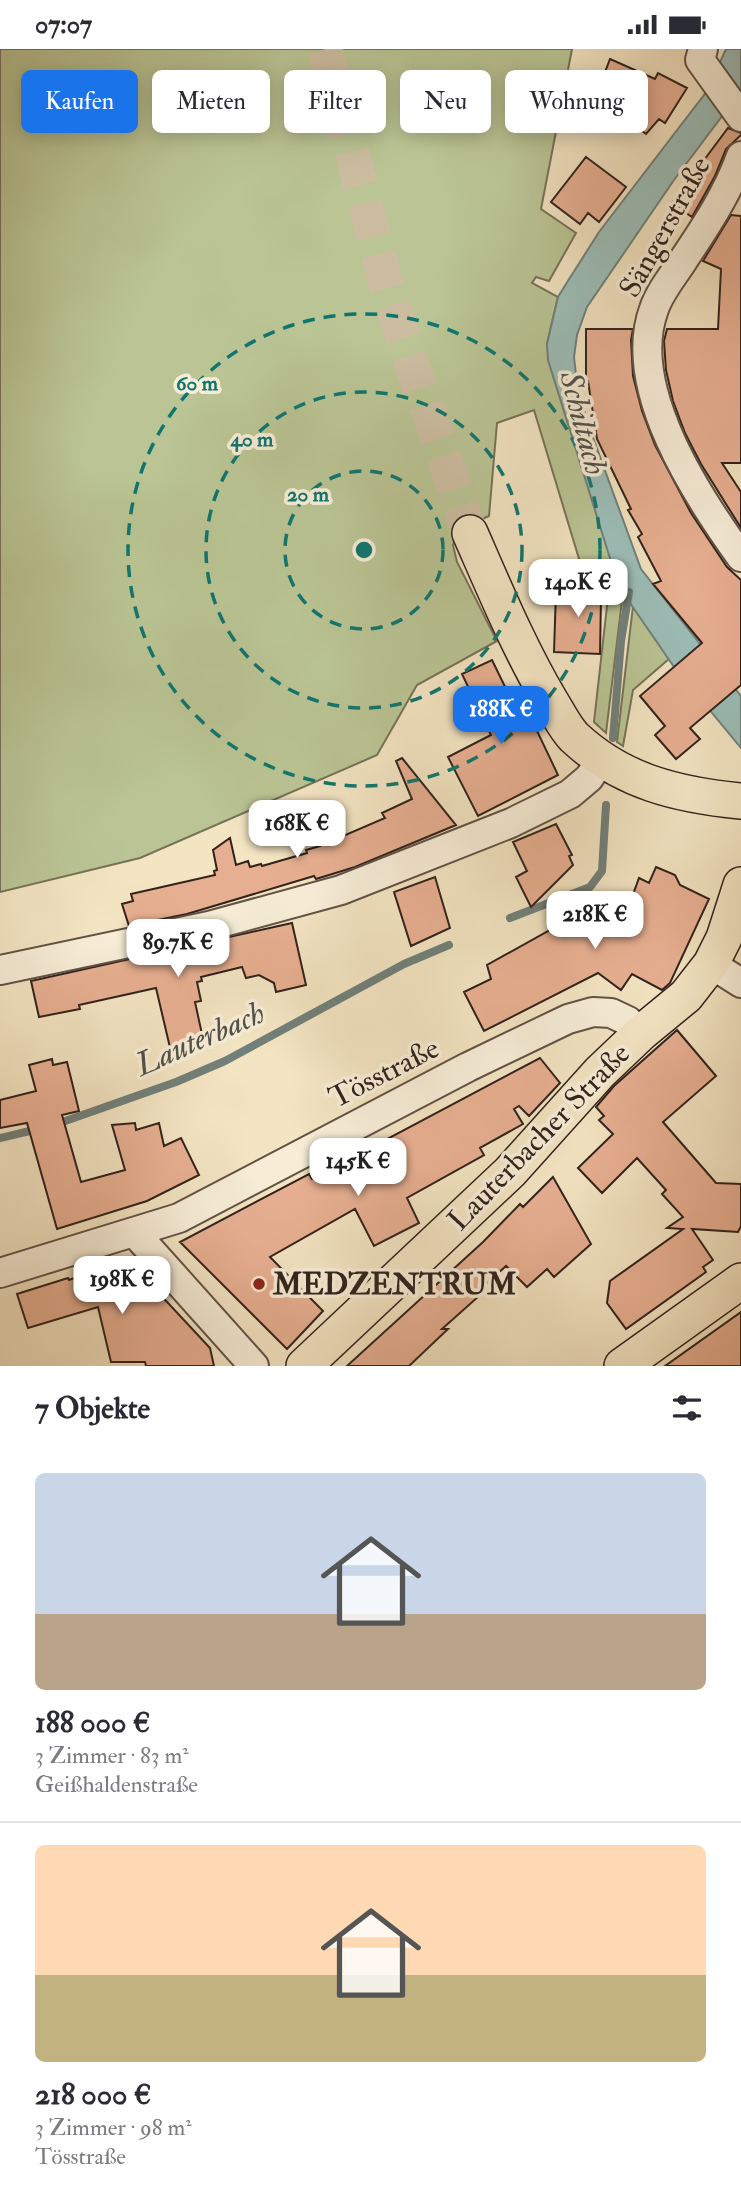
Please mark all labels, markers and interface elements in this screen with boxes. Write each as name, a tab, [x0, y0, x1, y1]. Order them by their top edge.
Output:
text: 07:07	[35, 9, 92, 41]
chip: Kaufen	[21, 70, 138, 133]
chip: Mieten	[152, 70, 270, 133]
chip: Filter	[284, 70, 386, 133]
chip: Neu	[400, 70, 491, 133]
chip: Wohnung	[505, 70, 648, 133]
street label: Sängerstraße	[611, 150, 719, 304]
water label: Schiltach	[550, 366, 616, 479]
text: 60 m	[176, 370, 219, 397]
text: 40 m	[230, 426, 274, 453]
text: 20 m	[287, 481, 330, 508]
centre of rings	[352, 538, 376, 562]
pin: 140K €	[521, 559, 635, 619]
text: 140K €	[545, 567, 611, 596]
pin: 188K €	[444, 687, 558, 746]
text: 188K €	[469, 694, 533, 723]
pin: 168K €	[240, 801, 354, 860]
text: 168K €	[265, 808, 329, 837]
pin: 218K €	[538, 891, 652, 951]
text: 218K €	[562, 899, 628, 928]
pin: 89.7K €	[113, 919, 243, 979]
text: 89.7K €	[142, 927, 214, 956]
water label: Lauterbach	[127, 993, 271, 1086]
street label: Tösstraße	[323, 1030, 445, 1116]
street label: Lauterbacher Straße	[440, 1035, 638, 1239]
pin: 145K €	[301, 1139, 415, 1198]
text: 145K €	[325, 1146, 391, 1175]
pin: 198K €	[65, 1257, 179, 1316]
text: 198K €	[89, 1264, 155, 1293]
place label: MEDZENTRUM	[272, 1266, 516, 1303]
marker: MEDZENTRUM	[251, 1276, 267, 1292]
icon: filters	[668, 1389, 706, 1427]
text: 7 Objekte	[35, 1390, 150, 1427]
icon: home	[308, 1518, 434, 1644]
text: 188 000 €	[35, 1704, 150, 1741]
text: 3 Zimmer · 83 m²	[35, 1741, 189, 1770]
text: Geißhaldenstraße	[35, 1770, 198, 1799]
icon: home	[308, 1890, 434, 2016]
text: 218 000 €	[35, 2076, 151, 2113]
text: 3 Zimmer · 98 m²	[35, 2113, 192, 2142]
text: Tösstraße	[35, 2142, 126, 2171]

